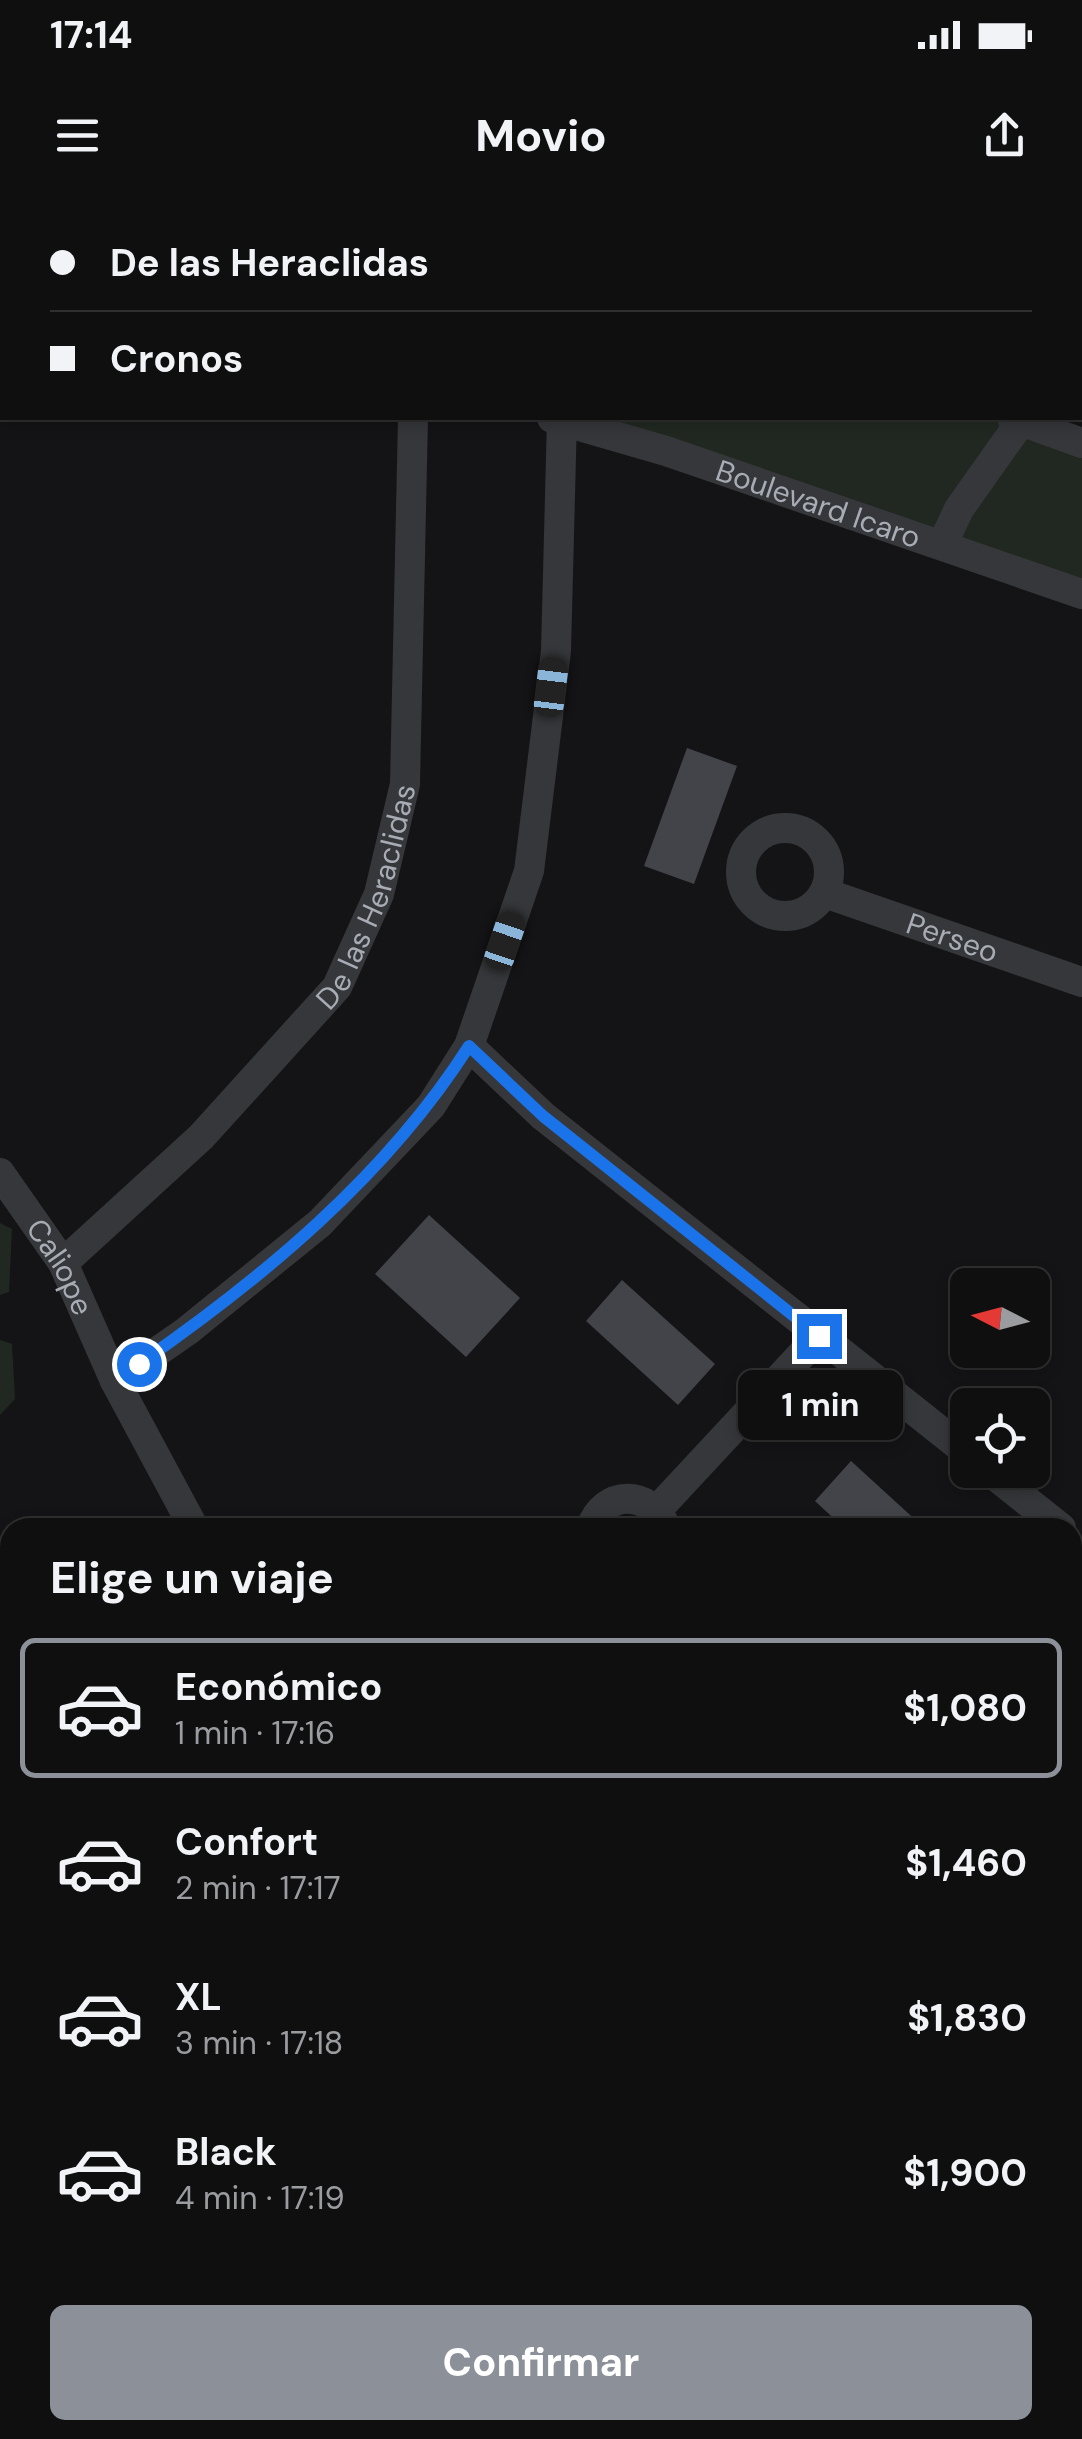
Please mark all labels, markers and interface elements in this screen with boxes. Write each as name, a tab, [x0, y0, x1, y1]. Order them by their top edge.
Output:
text: 17:14	[50, 10, 132, 60]
text: Movio	[475, 106, 607, 165]
icon: menu	[50, 108, 105, 163]
icon: share	[977, 108, 1032, 163]
text: De las Heraclidas	[110, 238, 429, 288]
text: Cronos	[110, 334, 243, 384]
street label: Boulevard Icaro	[711, 450, 926, 557]
car	[532, 655, 570, 719]
street label: De las Heraclidas	[307, 780, 424, 1017]
street label: Perseo	[901, 903, 1004, 971]
car	[481, 908, 529, 974]
street label: Caliope	[18, 1210, 103, 1321]
north arrow	[950, 1268, 1050, 1368]
map controls	[950, 1268, 1050, 1488]
route end	[797, 1314, 842, 1359]
route start	[117, 1342, 162, 1387]
callout: 1 min	[736, 1371, 902, 1441]
text: 1 min	[782, 1384, 859, 1426]
button: locate	[950, 1388, 1050, 1488]
text: Elige un viaje	[50, 1548, 334, 1607]
text: Económico	[175, 1662, 382, 1712]
icon: car	[55, 1663, 145, 1753]
text: $1,080	[903, 1683, 1027, 1733]
text: 1 min · 17:16	[175, 1712, 335, 1754]
text: Confort	[175, 1817, 318, 1867]
icon: car	[55, 1818, 145, 1908]
text: $1,460	[905, 1838, 1027, 1888]
text: 2 min · 17:17	[175, 1867, 340, 1909]
text: XL	[175, 1972, 222, 2022]
icon: car	[55, 1973, 145, 2063]
text: $1,830	[907, 1993, 1027, 2043]
text: 3 min · 17:18	[175, 2022, 343, 2064]
text: Black	[175, 2127, 277, 2177]
icon: car	[55, 2128, 145, 2218]
text: $1,900	[903, 2148, 1027, 2198]
text: 4 min · 17:19	[175, 2177, 344, 2219]
button: Confirmar	[50, 2305, 1032, 2420]

